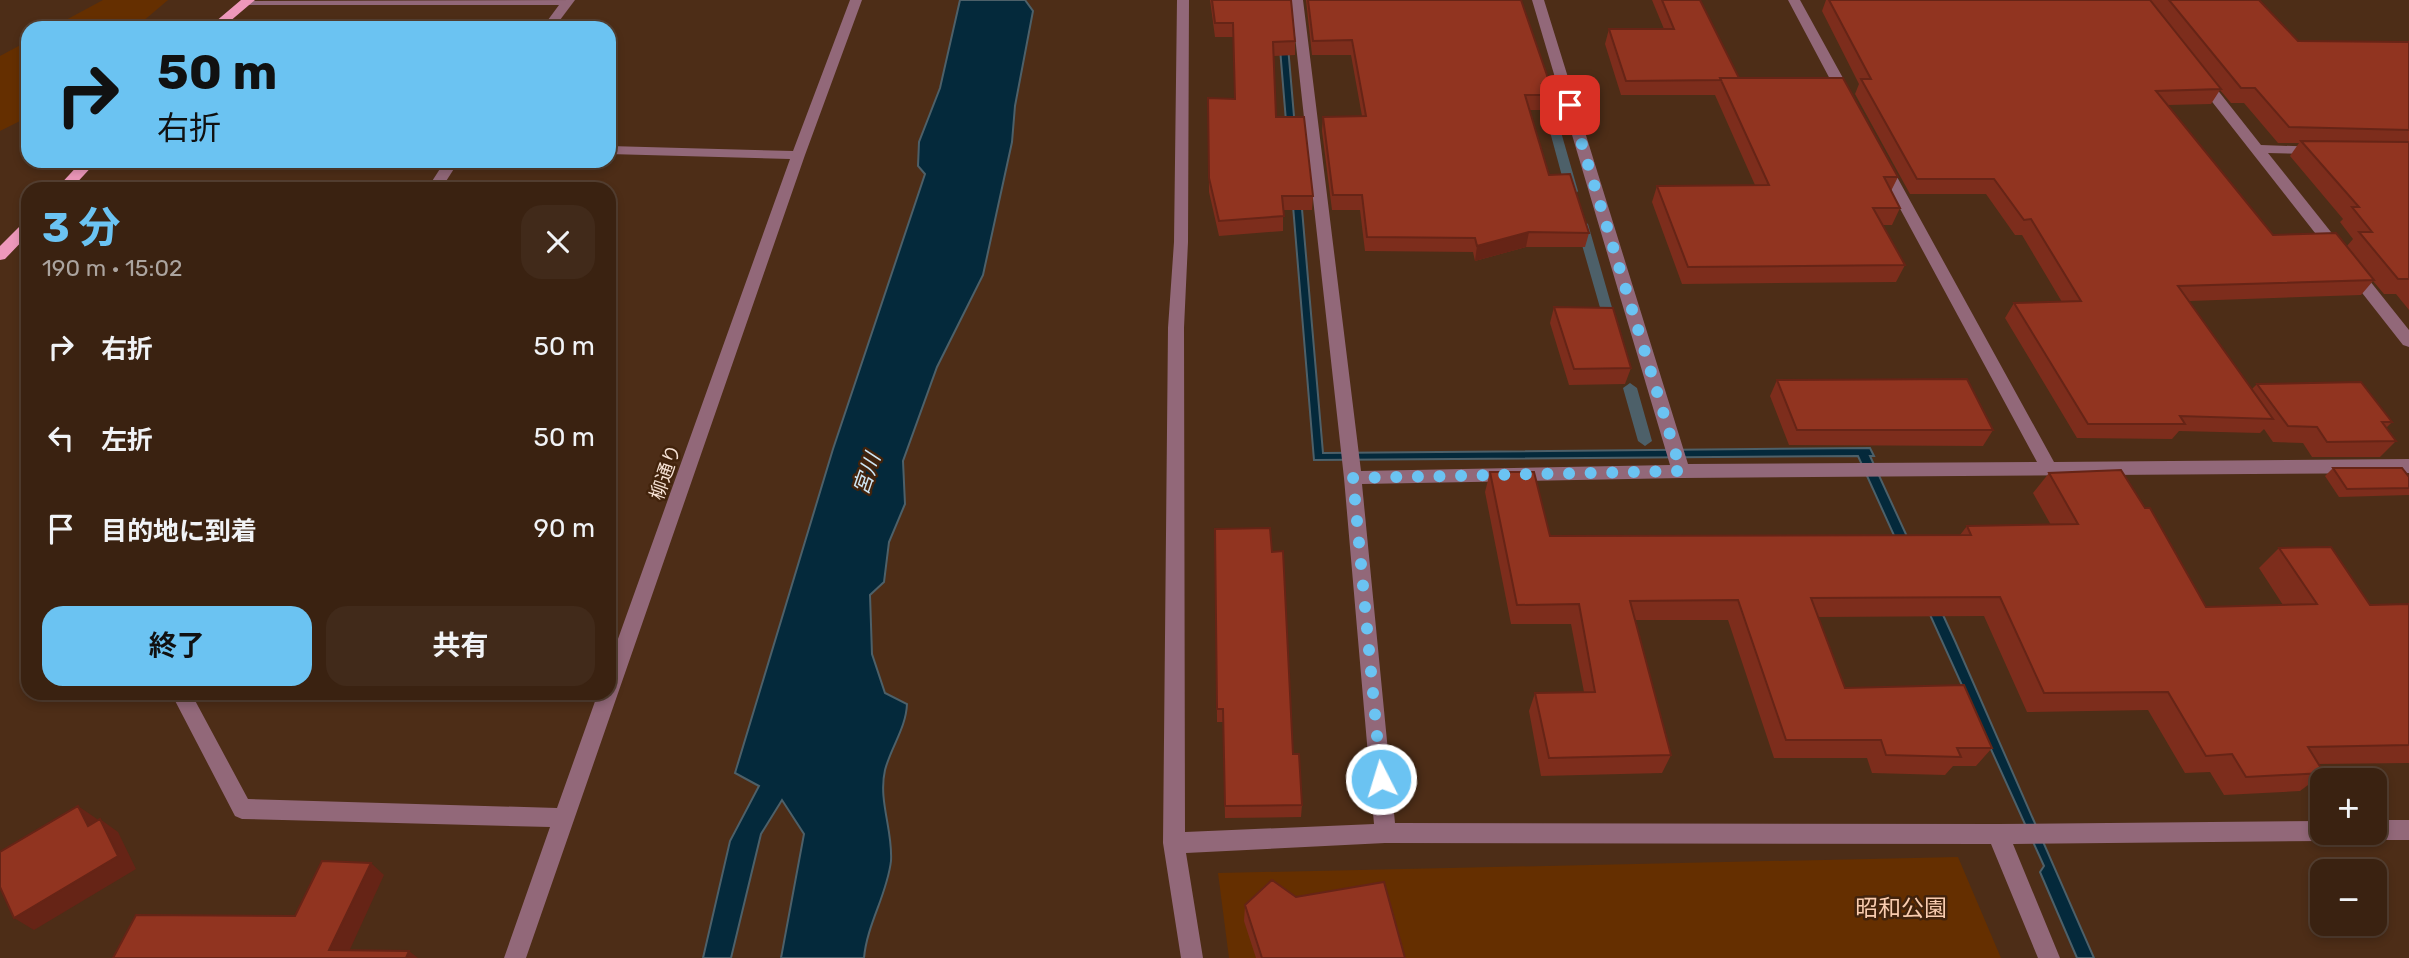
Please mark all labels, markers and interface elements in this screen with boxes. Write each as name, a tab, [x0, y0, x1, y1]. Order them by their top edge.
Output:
text: 50 m	[157, 43, 277, 101]
icon: right	[42, 49, 133, 140]
pin	[1540, 75, 1600, 135]
icon: arrive	[1551, 86, 1589, 124]
text: 右折	[157, 109, 221, 147]
text: 3 分	[42, 203, 121, 253]
button: close	[521, 205, 595, 279]
text: 190 m · 15:02	[42, 254, 183, 282]
icon: right	[42, 328, 80, 366]
text: 50 m	[534, 331, 595, 362]
text: 右折	[101, 334, 153, 365]
icon: left	[42, 419, 80, 457]
text: 50 m	[534, 422, 595, 453]
text: 左折	[101, 425, 153, 456]
street label: 柳通り	[645, 441, 686, 503]
water label: 宮川	[848, 448, 886, 498]
icon: arrive	[42, 510, 80, 548]
text: 90 m	[534, 513, 595, 544]
text: 目的地に到着	[101, 516, 257, 547]
button: 終了	[42, 606, 312, 686]
button: 共有	[326, 606, 595, 686]
position arrow	[1344, 742, 1418, 816]
map controls	[2310, 768, 2387, 936]
button: +	[2310, 768, 2387, 845]
button: −	[2310, 859, 2387, 936]
park label: 昭和公園	[1855, 894, 1947, 922]

